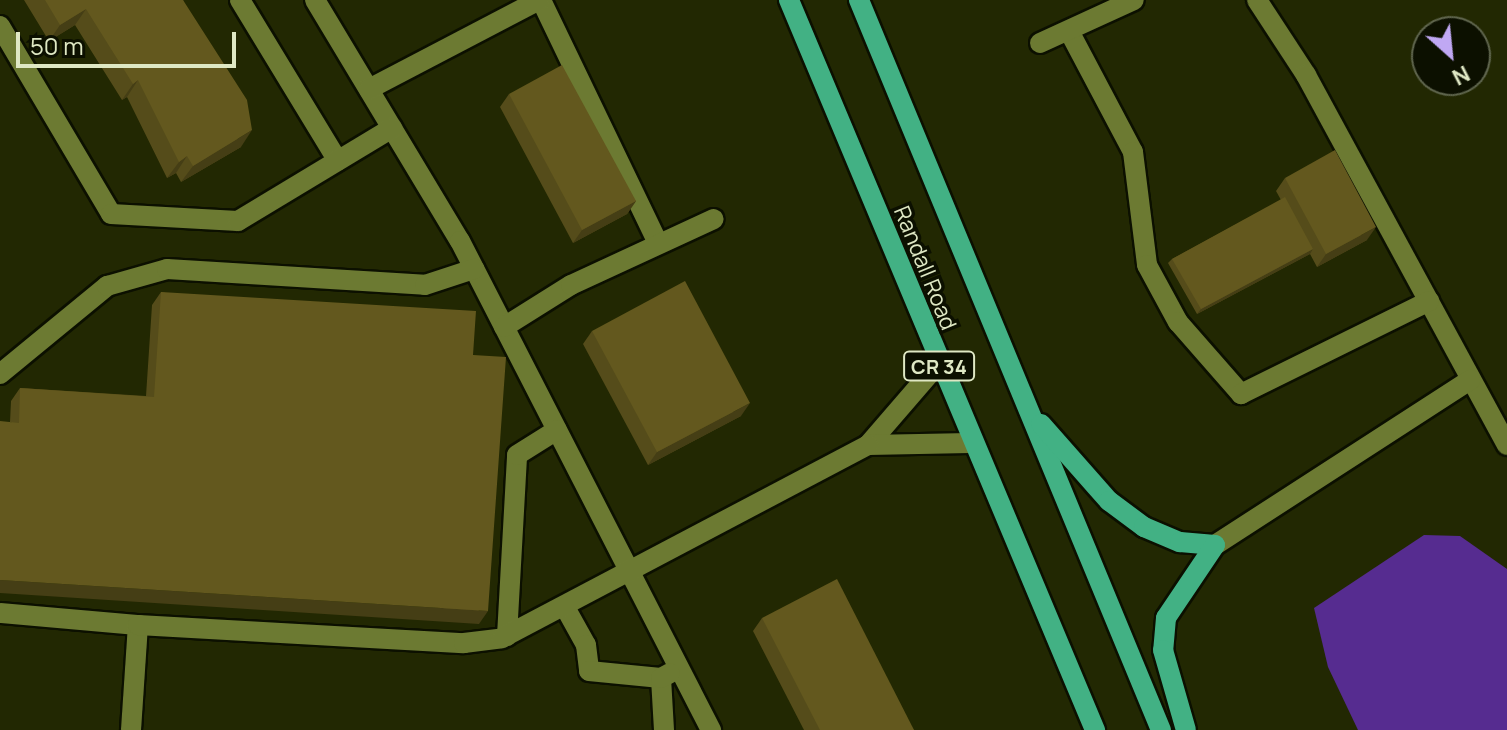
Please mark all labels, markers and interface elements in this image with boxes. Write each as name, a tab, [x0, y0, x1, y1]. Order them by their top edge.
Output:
scale bar	[20, 16, 240, 66]
north arrow	[1411, 16, 1491, 96]
text: 50 m	[30, 29, 84, 62]
text: N	[1447, 59, 1475, 93]
street label: Randall Road	[888, 202, 962, 334]
road number: CR 34	[903, 350, 975, 382]

